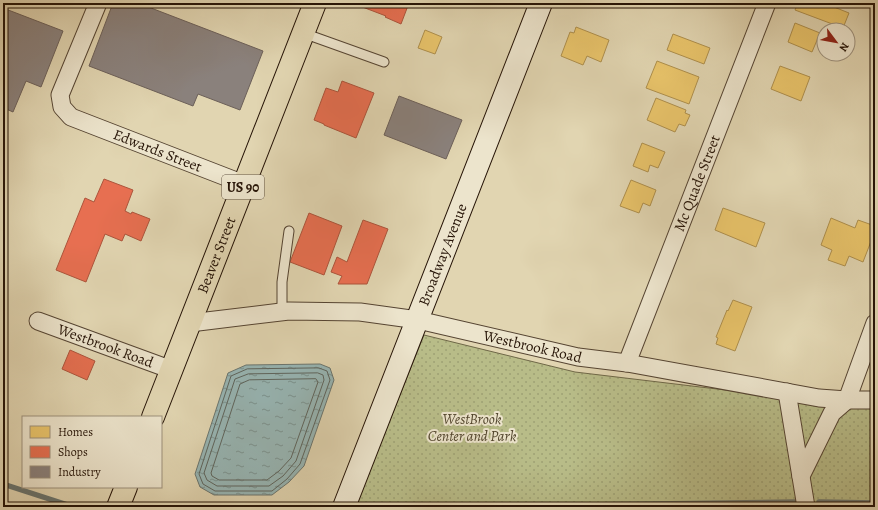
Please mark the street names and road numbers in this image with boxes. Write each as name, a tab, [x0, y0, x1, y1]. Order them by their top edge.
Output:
street label: Edwards Street	[110, 124, 205, 177]
street label: Mc Quade Street	[669, 132, 725, 234]
road number: US 90	[222, 175, 264, 199]
street label: Broadway Avenue	[414, 200, 472, 309]
street label: Beaver Street	[192, 214, 241, 296]
street label: Westbrook Road	[54, 319, 157, 373]
street label: Westbrook Road	[481, 325, 585, 368]

